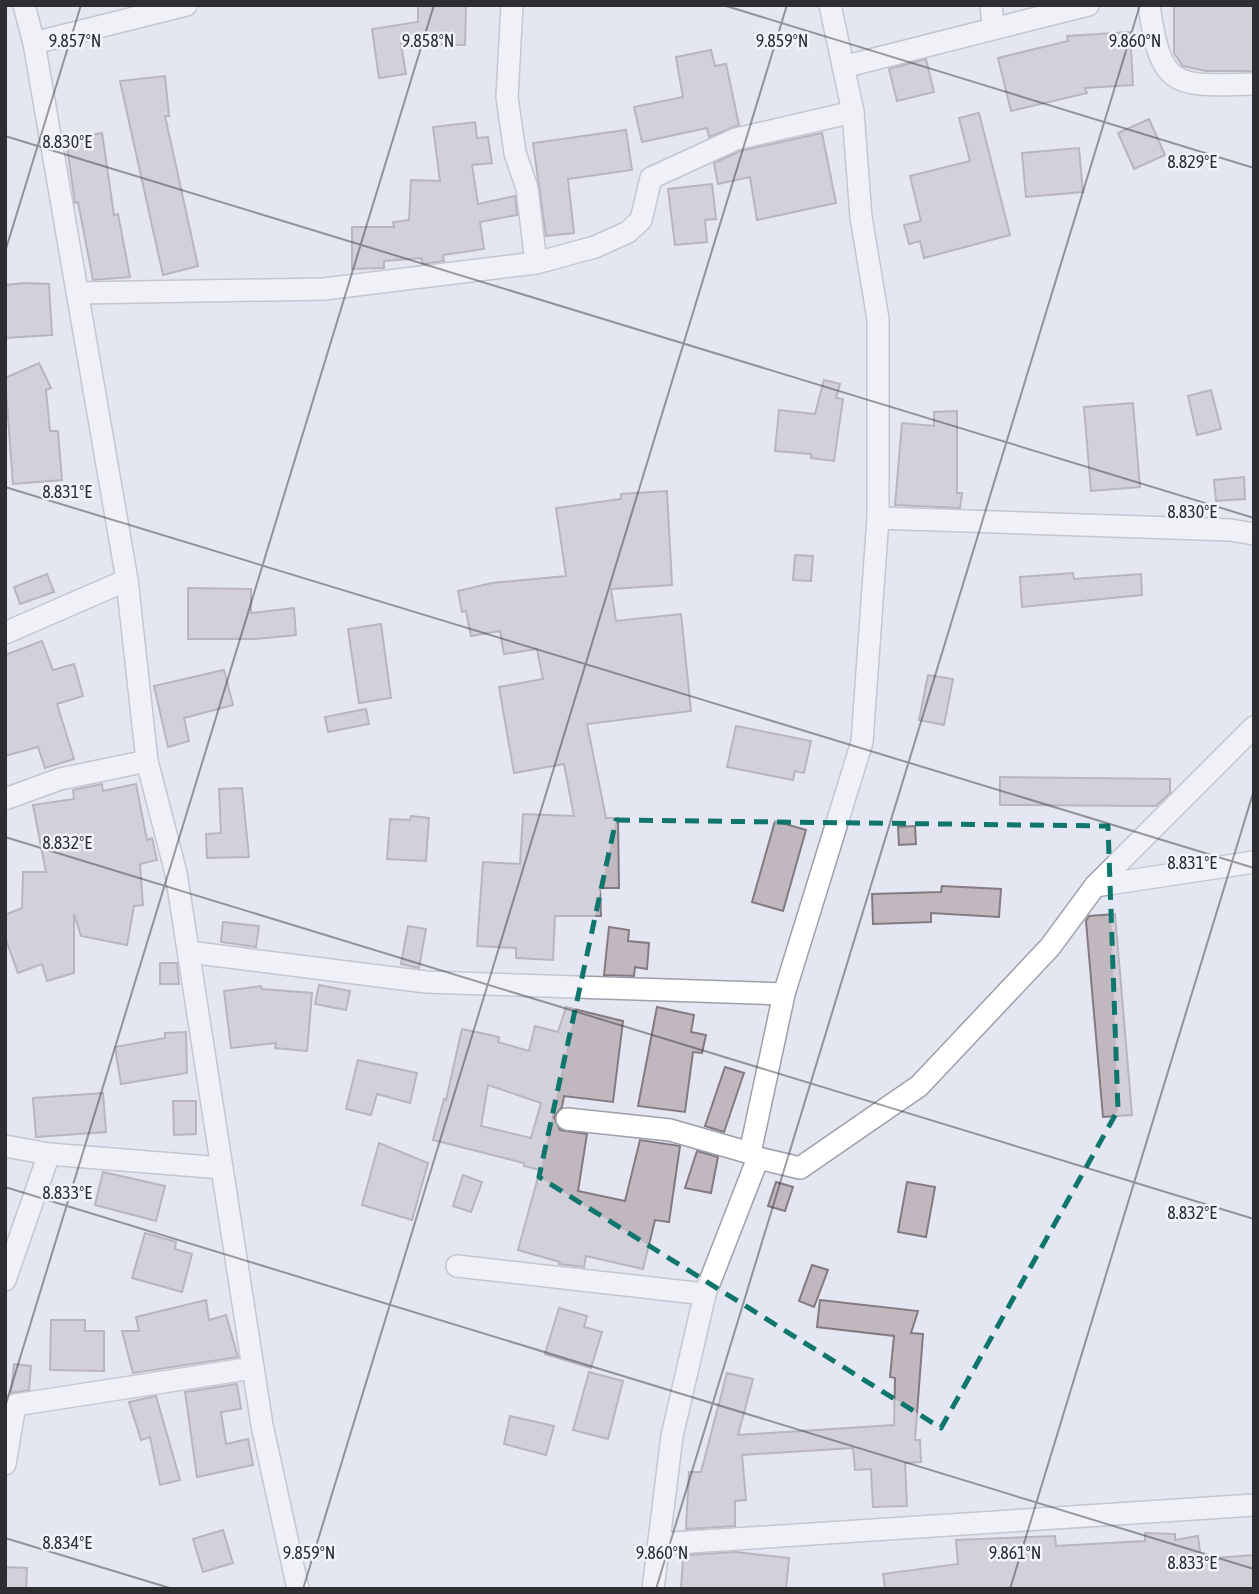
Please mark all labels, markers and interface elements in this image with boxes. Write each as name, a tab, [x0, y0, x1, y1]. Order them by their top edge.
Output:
text: 9.857°N	[49, 30, 101, 51]
text: 9.858°N	[402, 30, 454, 51]
text: 9.859°N	[756, 30, 808, 51]
text: 9.860°N	[1109, 30, 1161, 51]
text: 8.830°E	[42, 131, 92, 152]
text: 8.829°E	[1167, 151, 1217, 172]
text: 8.831°E	[42, 481, 92, 502]
text: 8.830°E	[1167, 501, 1217, 522]
text: 8.832°E	[42, 832, 92, 853]
text: 8.831°E	[1167, 852, 1217, 873]
text: 8.833°E	[42, 1182, 92, 1203]
text: 8.832°E	[1167, 1202, 1217, 1223]
text: 8.834°E	[42, 1532, 92, 1553]
text: 9.859°N	[283, 1542, 335, 1563]
text: 9.860°N	[636, 1542, 688, 1563]
text: 9.861°N	[989, 1542, 1041, 1563]
text: 8.833°E	[1167, 1552, 1217, 1573]

